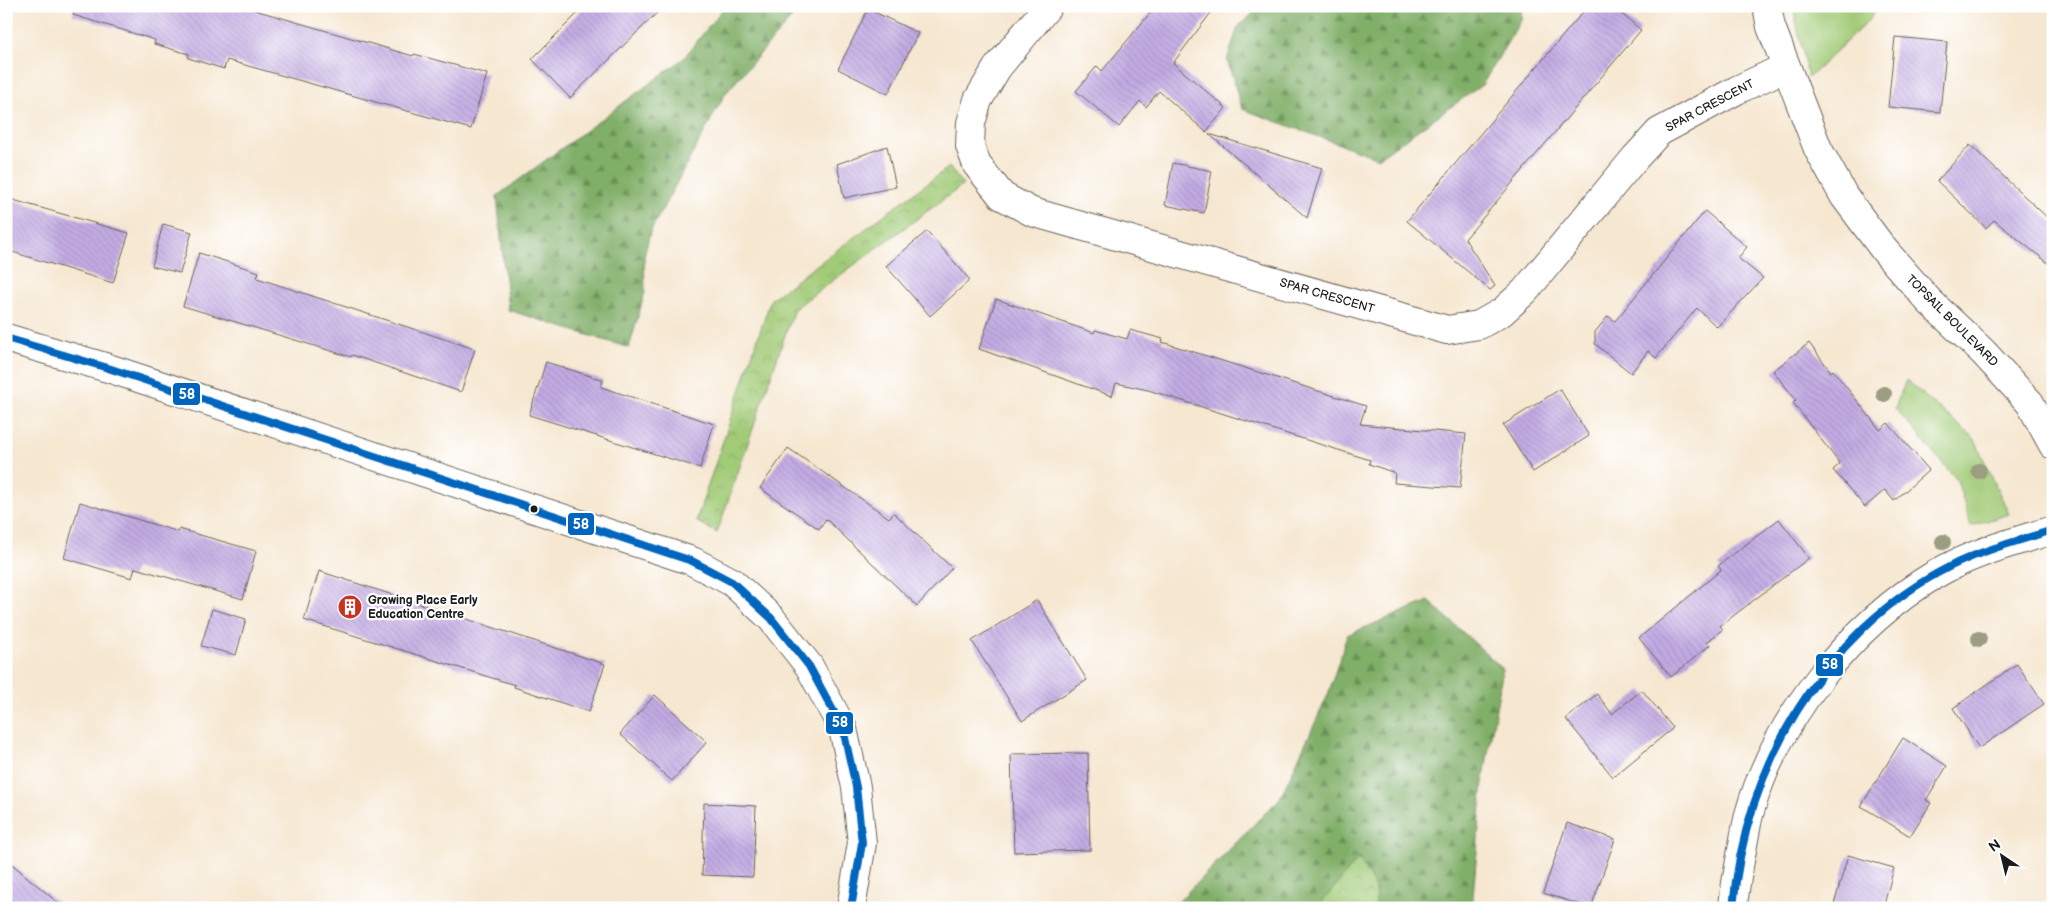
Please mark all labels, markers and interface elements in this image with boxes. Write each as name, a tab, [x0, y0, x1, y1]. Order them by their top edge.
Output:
street label: SPAR CRESCENT	[1663, 76, 1757, 136]
street label: TOPSAIL BOULEVARD	[1903, 272, 2001, 370]
street label: SPAR CRESCENT	[1278, 275, 1377, 317]
line badge: 58	[172, 382, 201, 406]
text: 58	[179, 386, 195, 403]
unlabelled marker	[529, 504, 539, 514]
line badge: 58	[567, 512, 595, 536]
text: 58	[573, 516, 589, 533]
place label: Growing Place Early Education Centre	[368, 593, 478, 622]
building icon: Growing Place Early Education Centre	[337, 594, 363, 620]
line badge: 58	[1815, 653, 1844, 677]
text: 58	[1822, 656, 1838, 673]
line badge: 58	[825, 711, 854, 735]
text: 58	[832, 714, 848, 731]
north arrow	[1976, 832, 2026, 882]
text: N	[1986, 836, 2004, 856]

